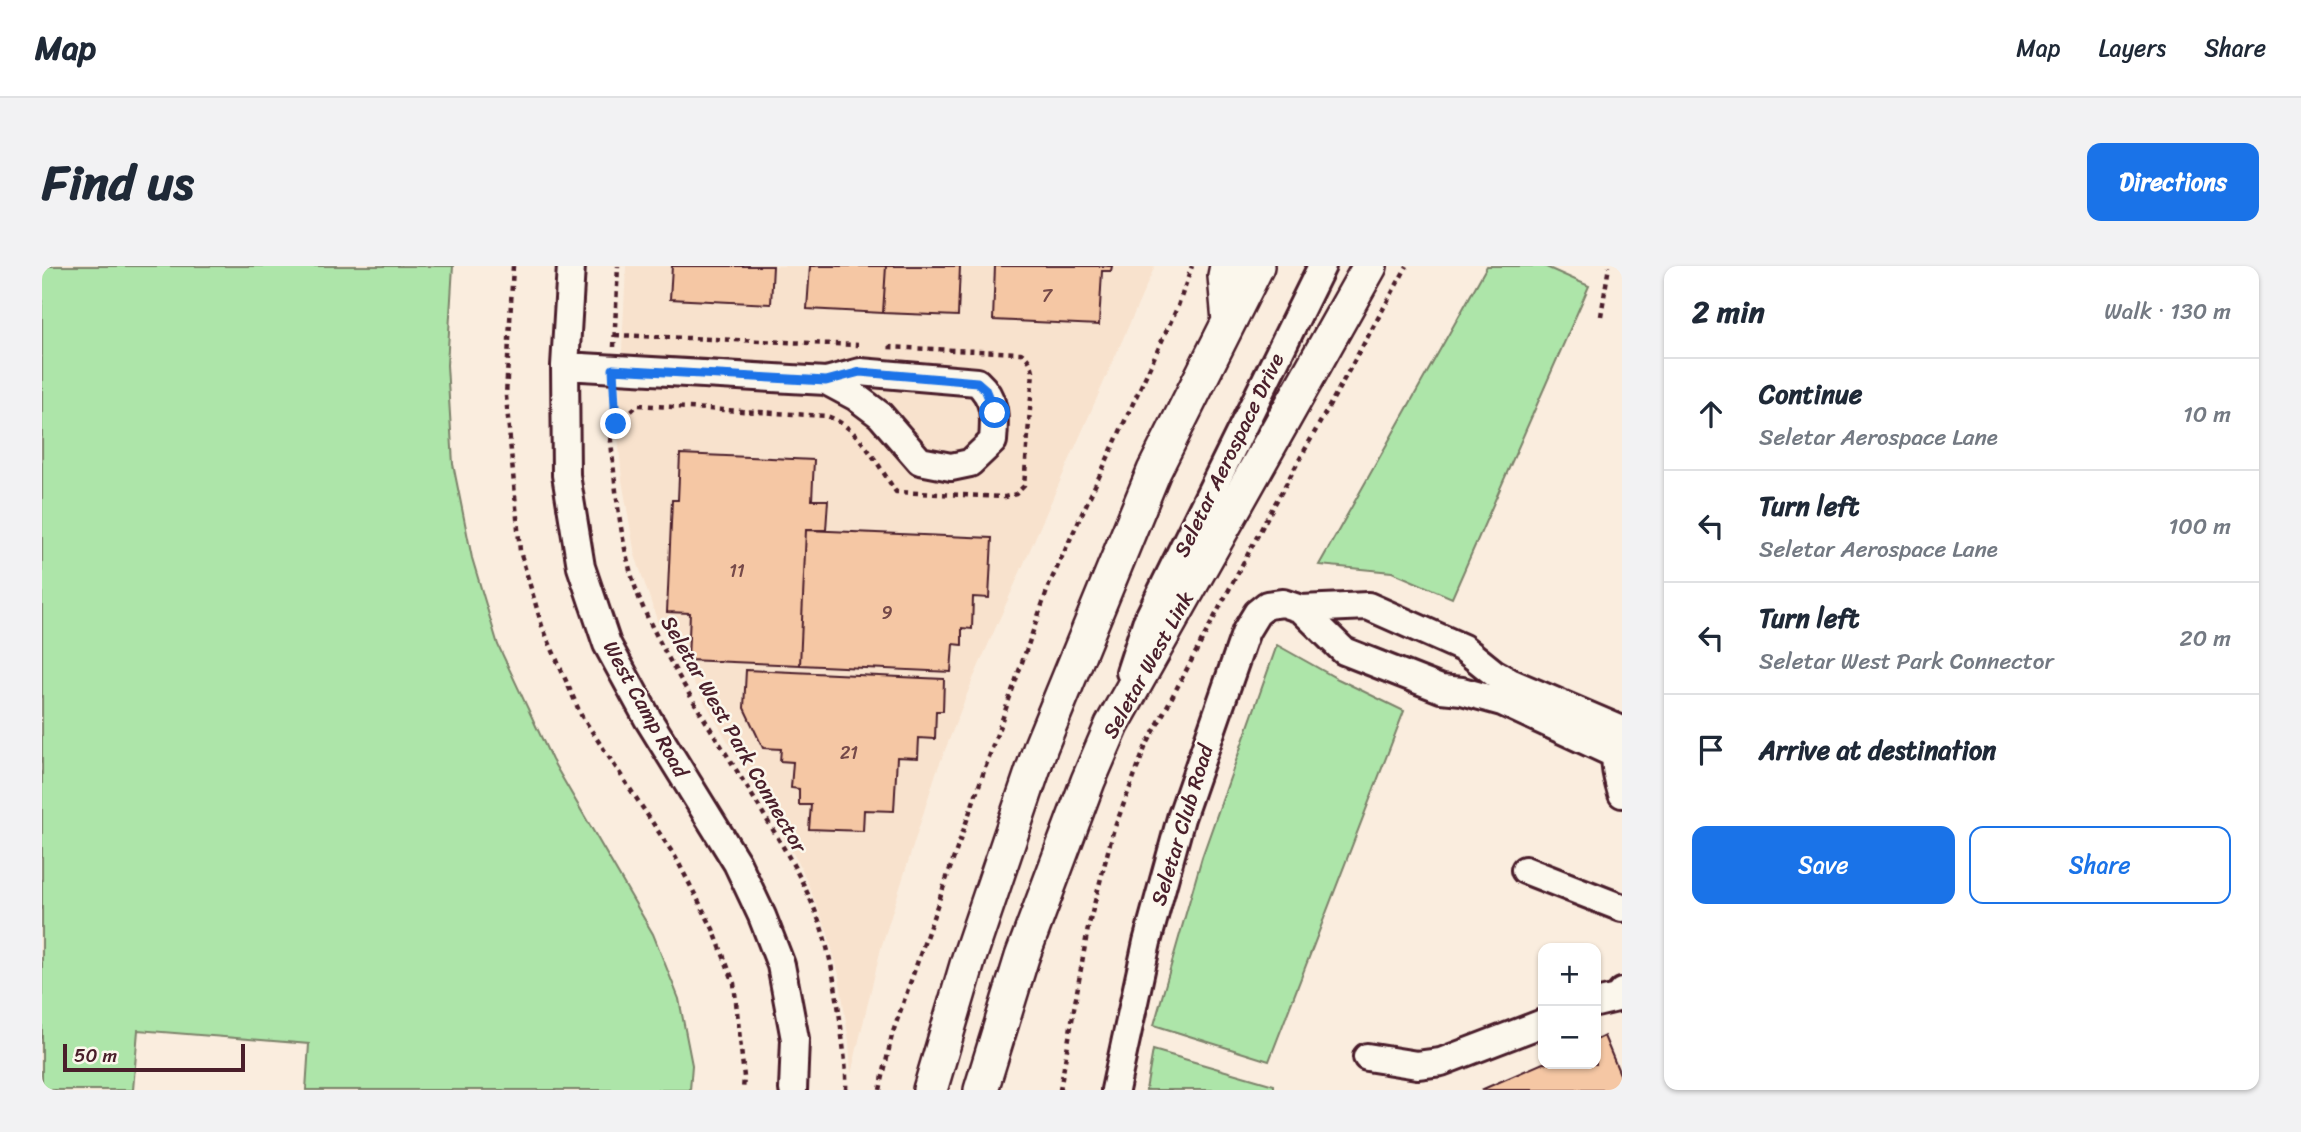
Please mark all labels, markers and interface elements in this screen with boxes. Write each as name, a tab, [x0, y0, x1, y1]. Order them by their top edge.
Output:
text: Map	[35, 19, 96, 77]
text: Map	[2016, 27, 2061, 69]
text: Layers	[2099, 27, 2166, 69]
text: Share	[2204, 27, 2266, 69]
text: Find us	[42, 139, 194, 226]
button: Directions	[2087, 143, 2259, 221]
house number: 7	[1042, 280, 1054, 312]
text: 2 min	[1692, 285, 1765, 339]
text: Walk · 130 m	[2104, 291, 2231, 332]
street label: Seletar Aerospace Drive	[1163, 346, 1295, 564]
text: Continue	[1759, 371, 1862, 417]
text: 10 m	[2183, 394, 2231, 435]
icon: ahead	[1692, 395, 1730, 433]
route start	[979, 397, 1010, 428]
route end	[600, 408, 631, 439]
text: Seletar Aerospace Lane	[1759, 417, 1998, 458]
text: Turn left	[1759, 483, 1859, 529]
text: 100 m	[2168, 506, 2231, 547]
icon: left	[1692, 507, 1730, 545]
text: Seletar Aerospace Lane	[1759, 529, 1998, 570]
house number: 11	[729, 555, 745, 587]
street label: Seletar West Link	[1092, 583, 1205, 746]
text: Turn left	[1759, 595, 1859, 641]
house number: 9	[881, 597, 893, 629]
street label: Seletar West Park Connector	[650, 608, 818, 861]
text: 20 m	[2180, 618, 2231, 659]
icon: left	[1692, 619, 1730, 657]
street label: West Camp Road	[593, 633, 700, 786]
text: Seletar West Park Connector	[1759, 641, 2054, 682]
text: Arrive at destination	[1759, 727, 1996, 773]
icon: arrive	[1692, 731, 1730, 769]
house number: 21	[840, 737, 858, 769]
street label: Seletar Club Road	[1139, 738, 1225, 910]
button: Save	[1692, 826, 1955, 904]
button: Share	[1969, 826, 2231, 904]
map controls	[1538, 943, 1601, 1069]
button: +	[1538, 943, 1601, 1006]
button: −	[1538, 1006, 1601, 1069]
text: 50 m	[74, 1039, 117, 1072]
scale bar	[63, 1041, 245, 1073]

